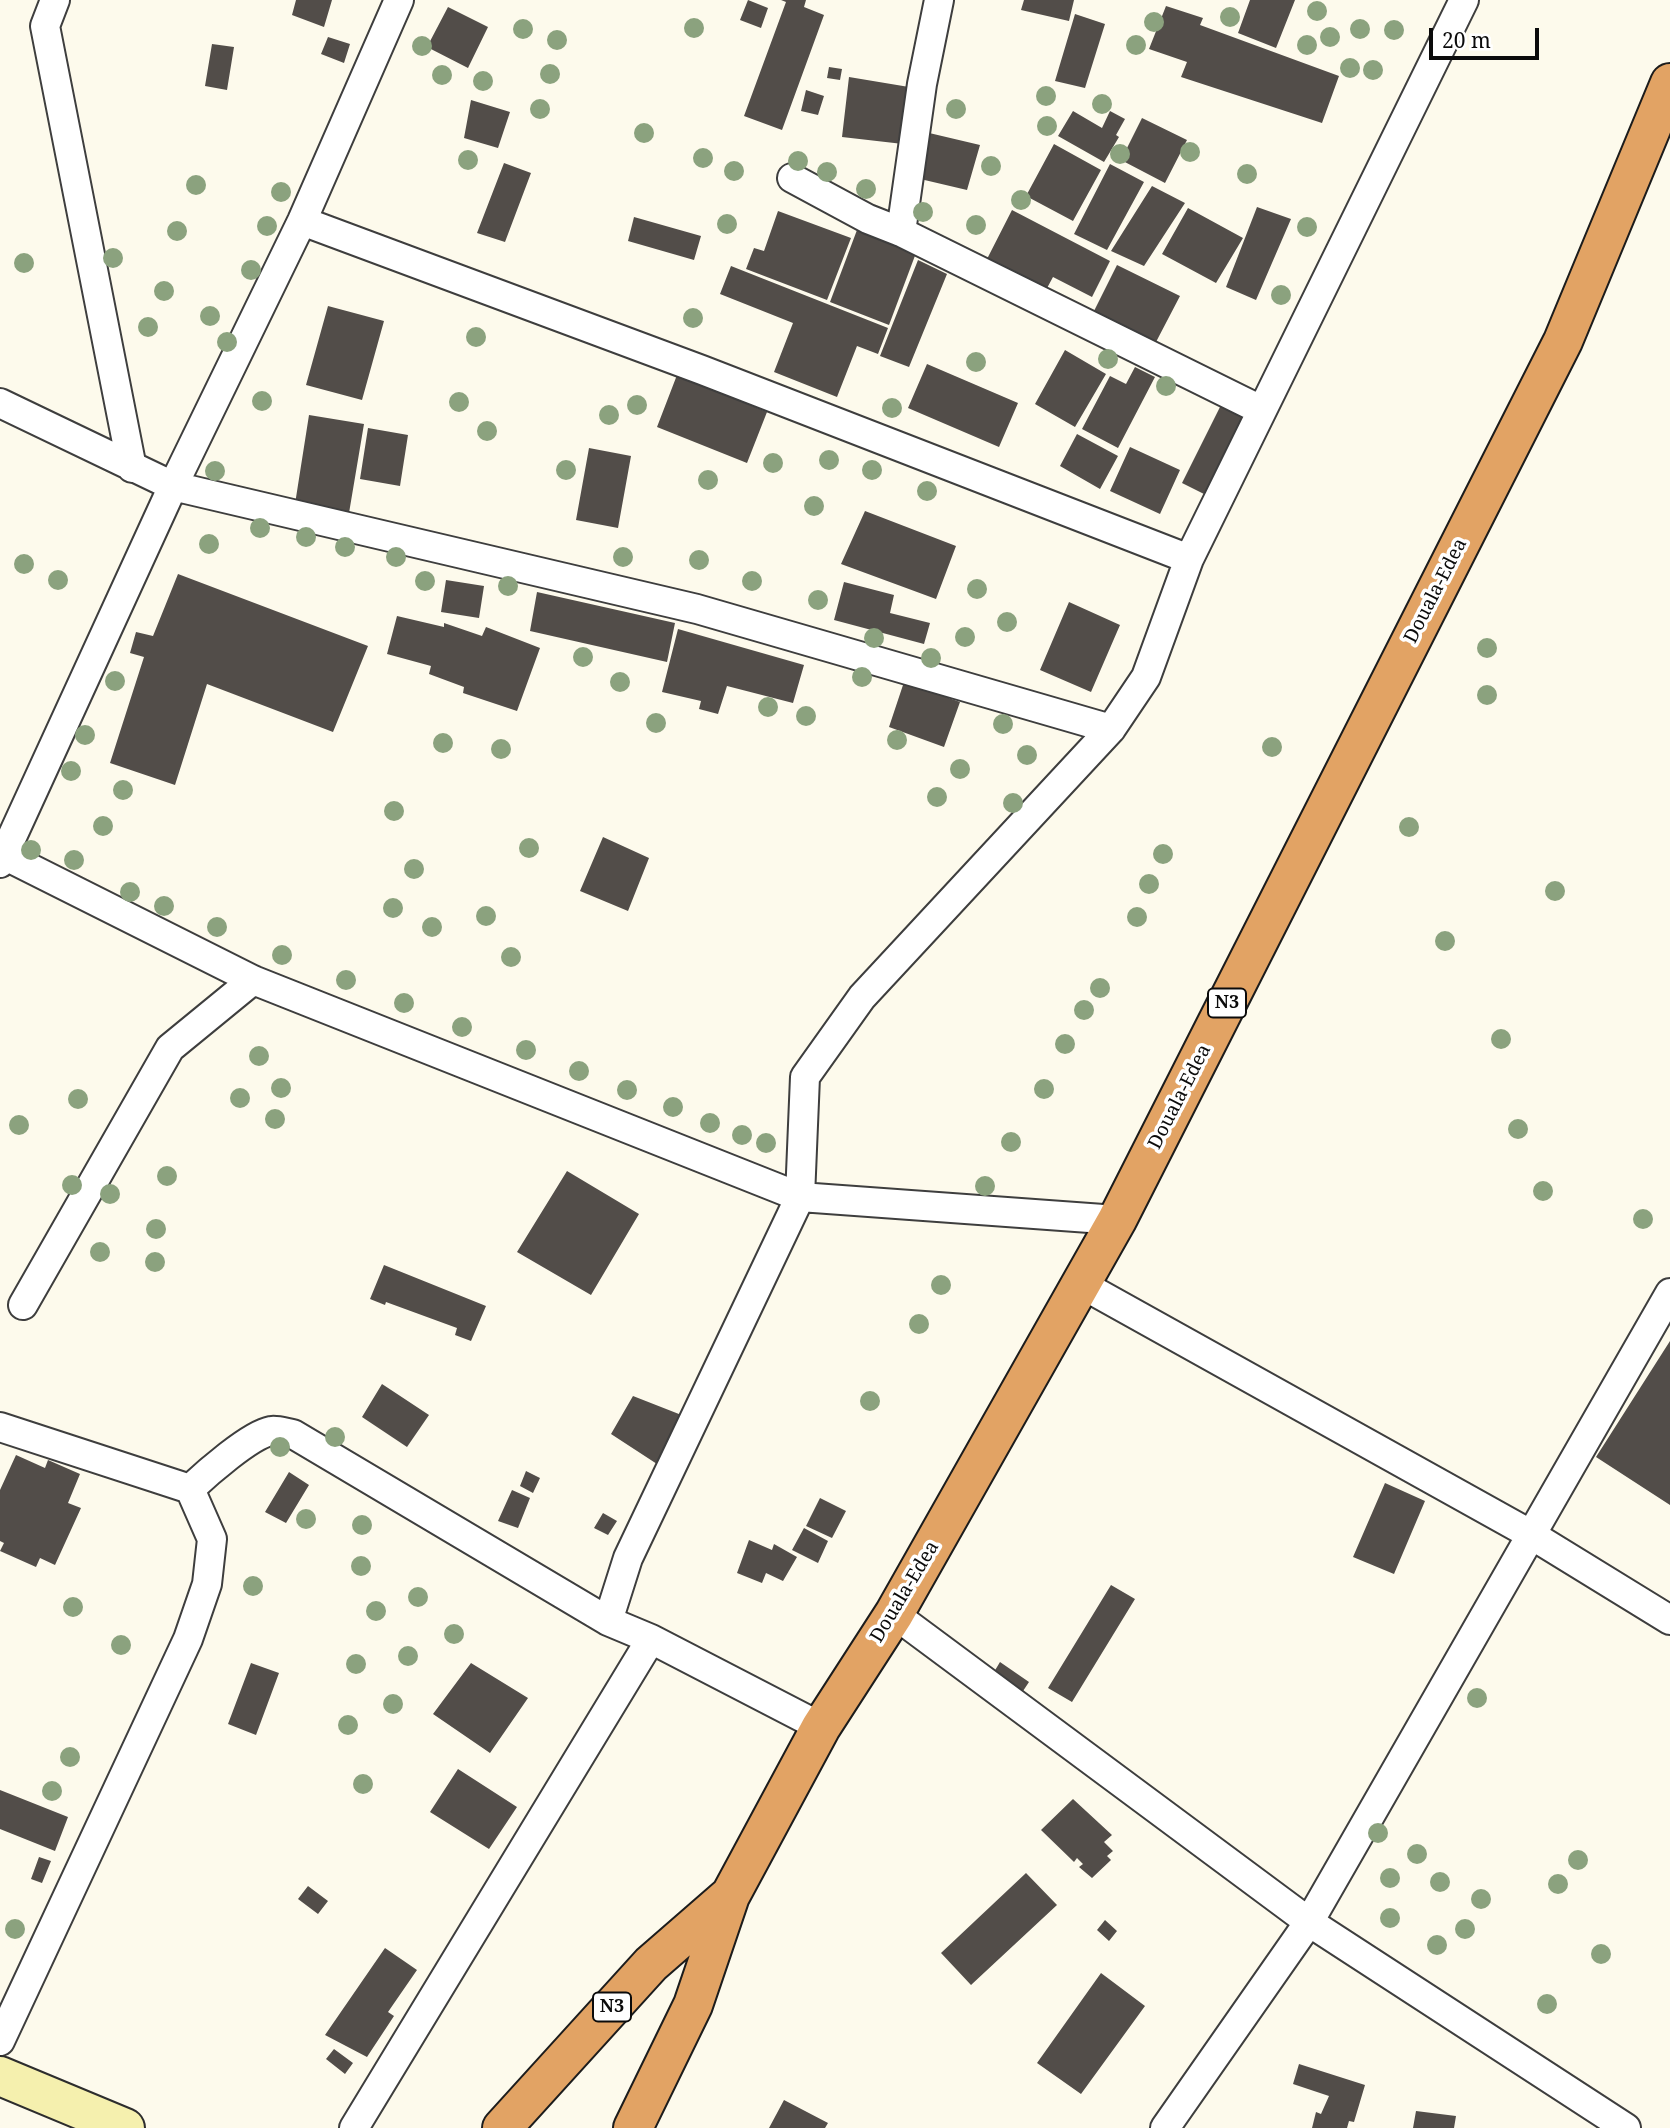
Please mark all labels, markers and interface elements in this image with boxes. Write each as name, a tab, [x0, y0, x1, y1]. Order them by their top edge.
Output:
scale bar	[1432, 14, 1542, 58]
text: 20 m	[1442, 26, 1491, 54]
street label: Douala-Edea	[1400, 535, 1472, 647]
road number: N3	[1208, 988, 1246, 1018]
street label: Douala-Edea	[1144, 1041, 1216, 1153]
street label: Douala-Edea	[866, 1537, 944, 1647]
road number: N3	[593, 1993, 631, 2022]

